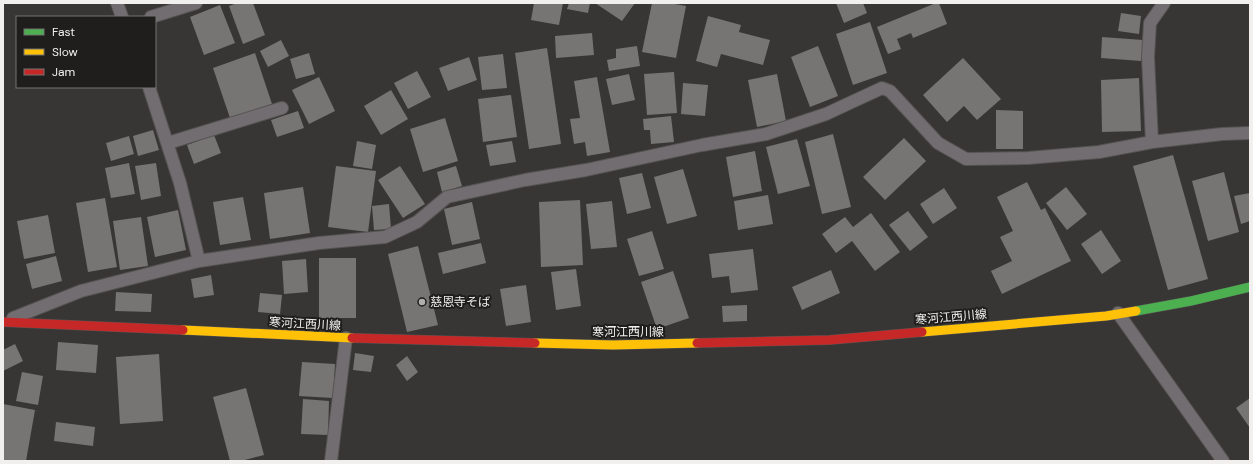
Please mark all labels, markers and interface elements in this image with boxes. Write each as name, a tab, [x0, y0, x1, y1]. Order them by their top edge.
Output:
legend	[16, 16, 156, 88]
text: Fast	[52, 24, 75, 40]
text: Slow	[52, 44, 78, 60]
text: Jam	[52, 64, 75, 80]
place label: 慈恩寺そば	[430, 294, 490, 310]
marker: 慈恩寺そば	[417, 297, 427, 307]
street label: 寒河江西川線	[914, 306, 988, 328]
street label: 寒河江西川線	[269, 314, 341, 334]
street label: 寒河江西川線	[592, 324, 664, 340]

